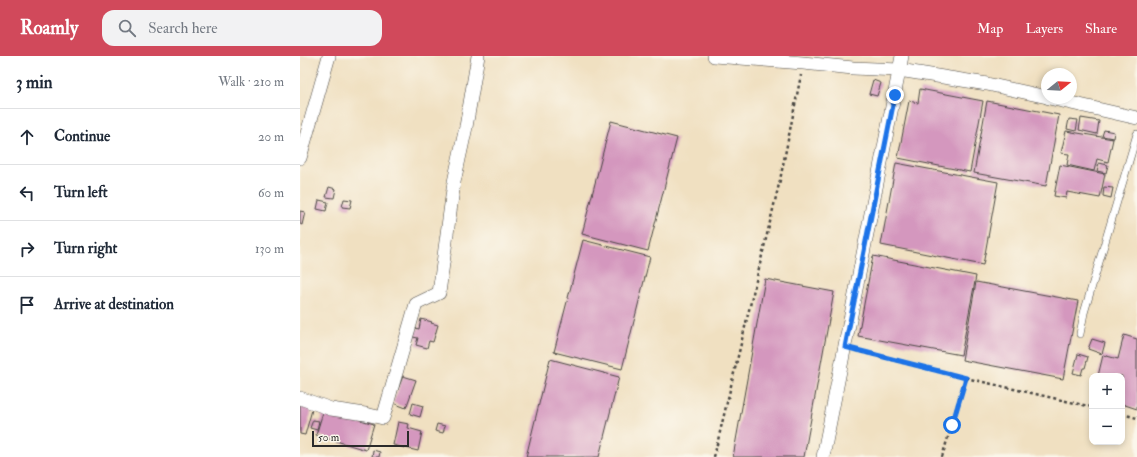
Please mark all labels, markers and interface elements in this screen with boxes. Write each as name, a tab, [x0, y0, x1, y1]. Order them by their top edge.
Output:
search box	[102, 10, 382, 46]
text: Roamly	[20, 16, 78, 40]
icon: search	[116, 17, 138, 39]
text: Search here	[148, 19, 218, 38]
text: Map	[977, 20, 1003, 37]
text: Layers	[1025, 20, 1063, 37]
text: Share	[1085, 20, 1117, 37]
north arrow	[1041, 68, 1077, 104]
text: 3 min	[16, 72, 53, 93]
text: Walk · 210 m	[218, 74, 284, 90]
route end	[886, 86, 904, 104]
icon: ahead	[16, 126, 38, 148]
text: Continue	[54, 127, 110, 146]
text: 20 m	[258, 129, 284, 145]
icon: left	[16, 182, 38, 204]
text: Turn left	[54, 183, 108, 202]
text: 60 m	[258, 185, 284, 201]
icon: right	[16, 238, 38, 260]
text: Turn right	[54, 239, 117, 258]
text: 130 m	[255, 241, 284, 257]
icon: arrive	[16, 294, 38, 316]
text: Arrive at destination	[54, 295, 174, 314]
map controls	[1089, 373, 1125, 445]
button: +	[1089, 373, 1125, 409]
button: −	[1089, 409, 1125, 445]
route start	[943, 416, 961, 434]
scale bar	[312, 429, 409, 448]
text: 50 m	[318, 431, 339, 444]

